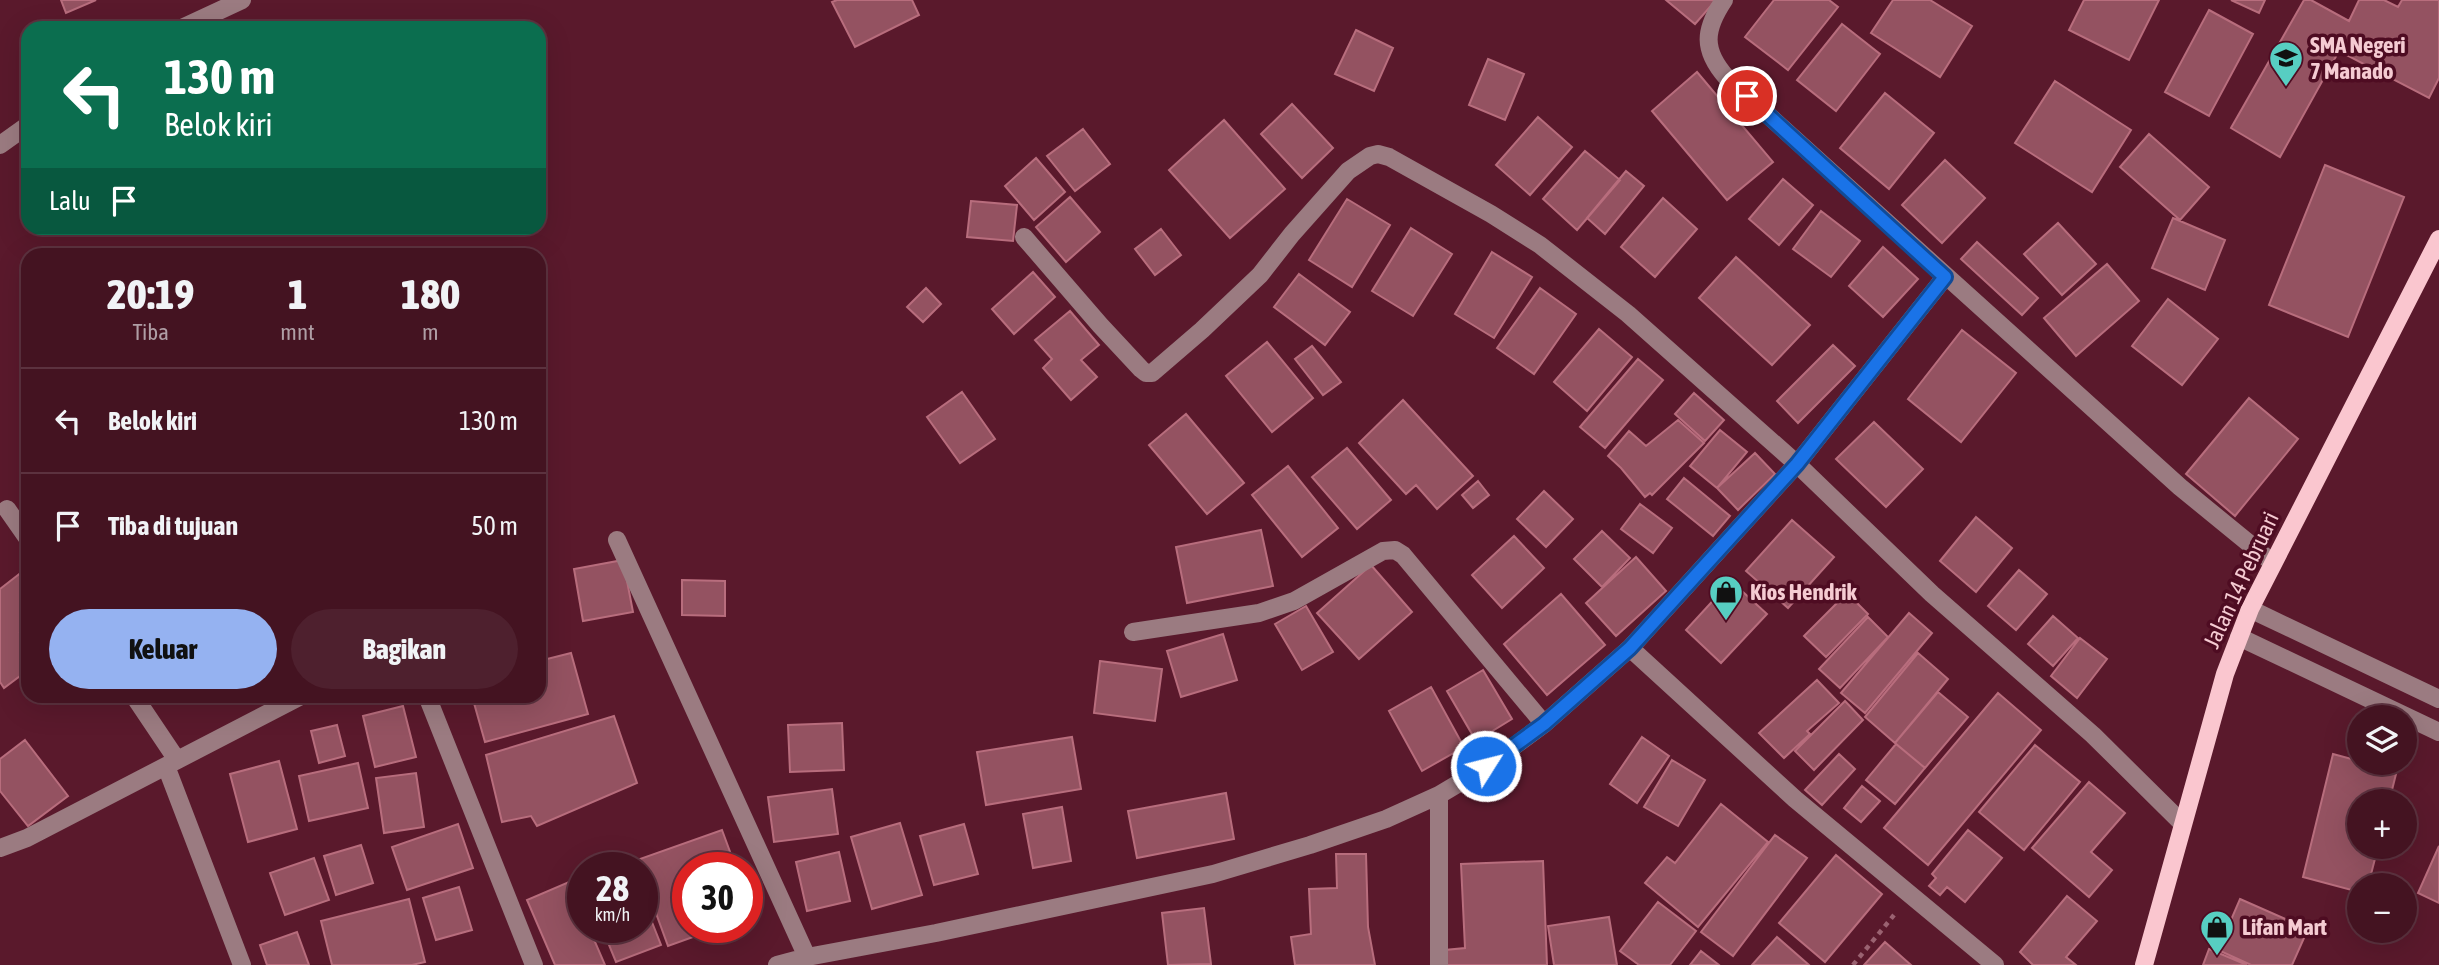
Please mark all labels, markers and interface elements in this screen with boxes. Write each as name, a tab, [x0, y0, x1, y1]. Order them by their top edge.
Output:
place label: SMA Negeri 7 Manado	[2310, 32, 2405, 84]
school or university icon: SMA Negeri 7 Manado	[2267, 39, 2305, 88]
text: 130 m	[164, 48, 275, 104]
icon: left	[49, 49, 140, 140]
pin	[1717, 66, 1777, 126]
icon: arrive	[1728, 77, 1766, 115]
text: Belok kiri	[164, 106, 273, 143]
icon: arrive	[105, 182, 143, 220]
text: Lalu	[49, 186, 91, 216]
text: 20:19	[107, 270, 194, 318]
text: 1	[288, 270, 307, 318]
text: 180	[401, 270, 460, 318]
text: Tiba	[132, 319, 169, 345]
text: mnt	[280, 319, 315, 345]
text: m	[422, 319, 439, 345]
icon: left	[49, 402, 87, 440]
text: Belok kiri	[108, 406, 197, 436]
text: 130 m	[459, 406, 518, 436]
icon: arrive	[49, 507, 87, 545]
street label: Jalan 14 Pebruari	[2198, 508, 2284, 652]
text: Tiba di tujuan	[108, 511, 238, 541]
text: 50 m	[471, 511, 518, 541]
shop icon: Kios Hendrik	[1707, 573, 1745, 622]
place label: Kios Hendrik	[1750, 579, 1858, 605]
button: Keluar	[49, 609, 277, 689]
button: Bagikan	[291, 609, 518, 689]
map controls	[2347, 705, 2417, 943]
button: layers	[2347, 705, 2417, 775]
position arrow	[1449, 729, 1523, 803]
button: +	[2347, 789, 2417, 859]
speed limit sign: 30	[672, 852, 763, 943]
text: 28	[596, 868, 629, 908]
button: −	[2347, 873, 2417, 943]
text: km/h	[595, 904, 630, 925]
shop icon: Lifan Mart	[2198, 908, 2236, 957]
place label: Lifan Mart	[2242, 914, 2327, 940]

